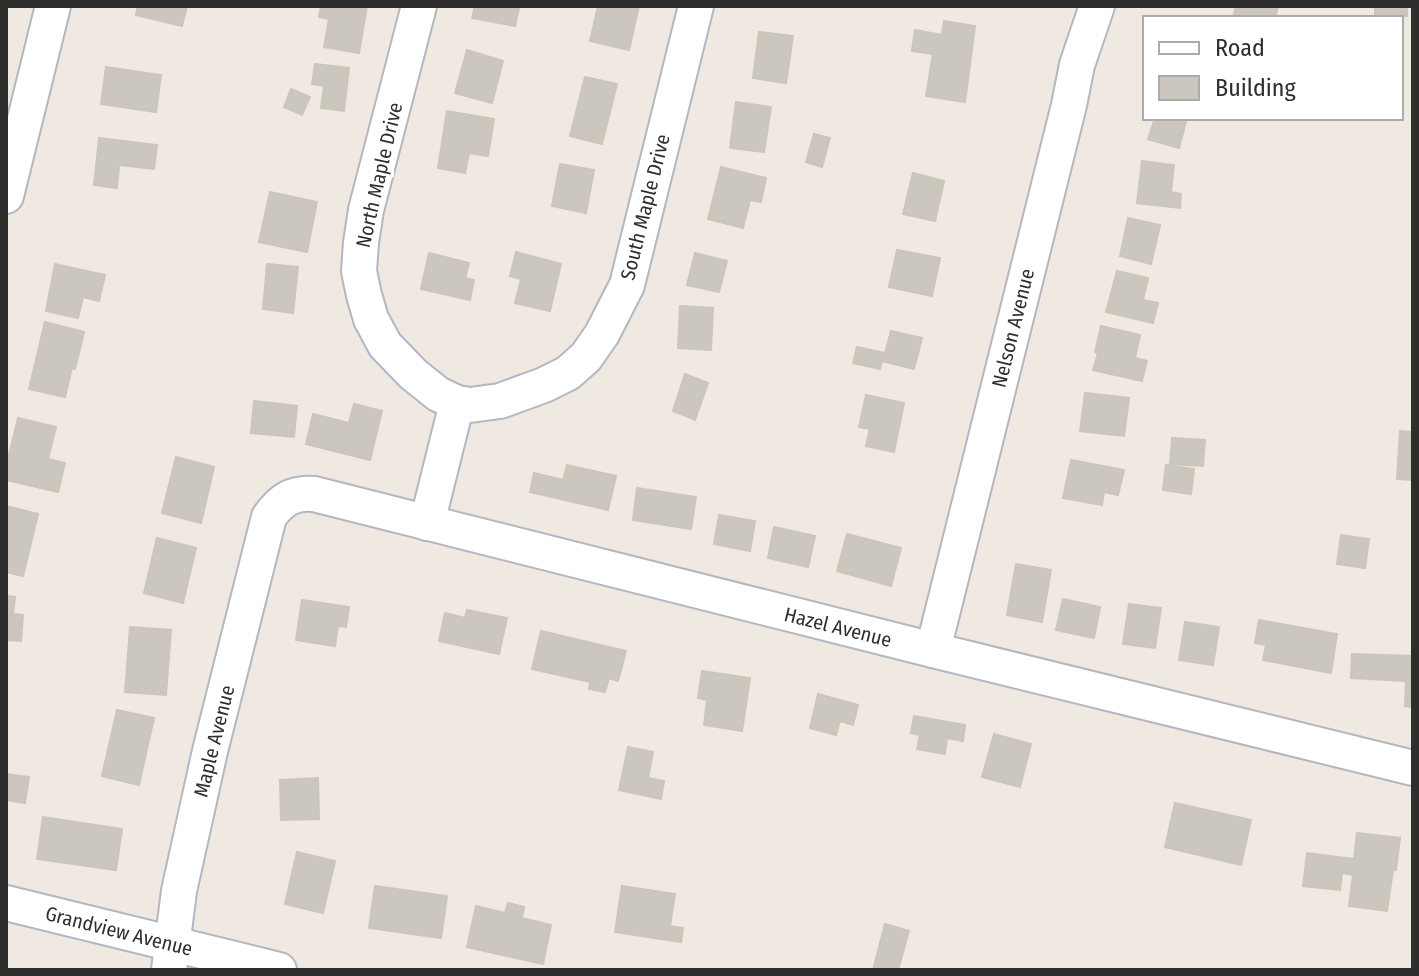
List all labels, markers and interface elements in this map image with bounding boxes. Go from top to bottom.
legend [1143,16,1403,120]
text: Road [1215,34,1265,62]
text: Building [1215,74,1297,102]
street label: North Maple Drive [351,100,407,250]
street label: South Maple Drive [615,132,675,282]
street label: Nelson Avenue [987,266,1039,390]
street label: Hazel Avenue [782,602,894,652]
street label: Maple Avenue [189,683,239,799]
street label: Grandview Avenue [43,901,195,961]

